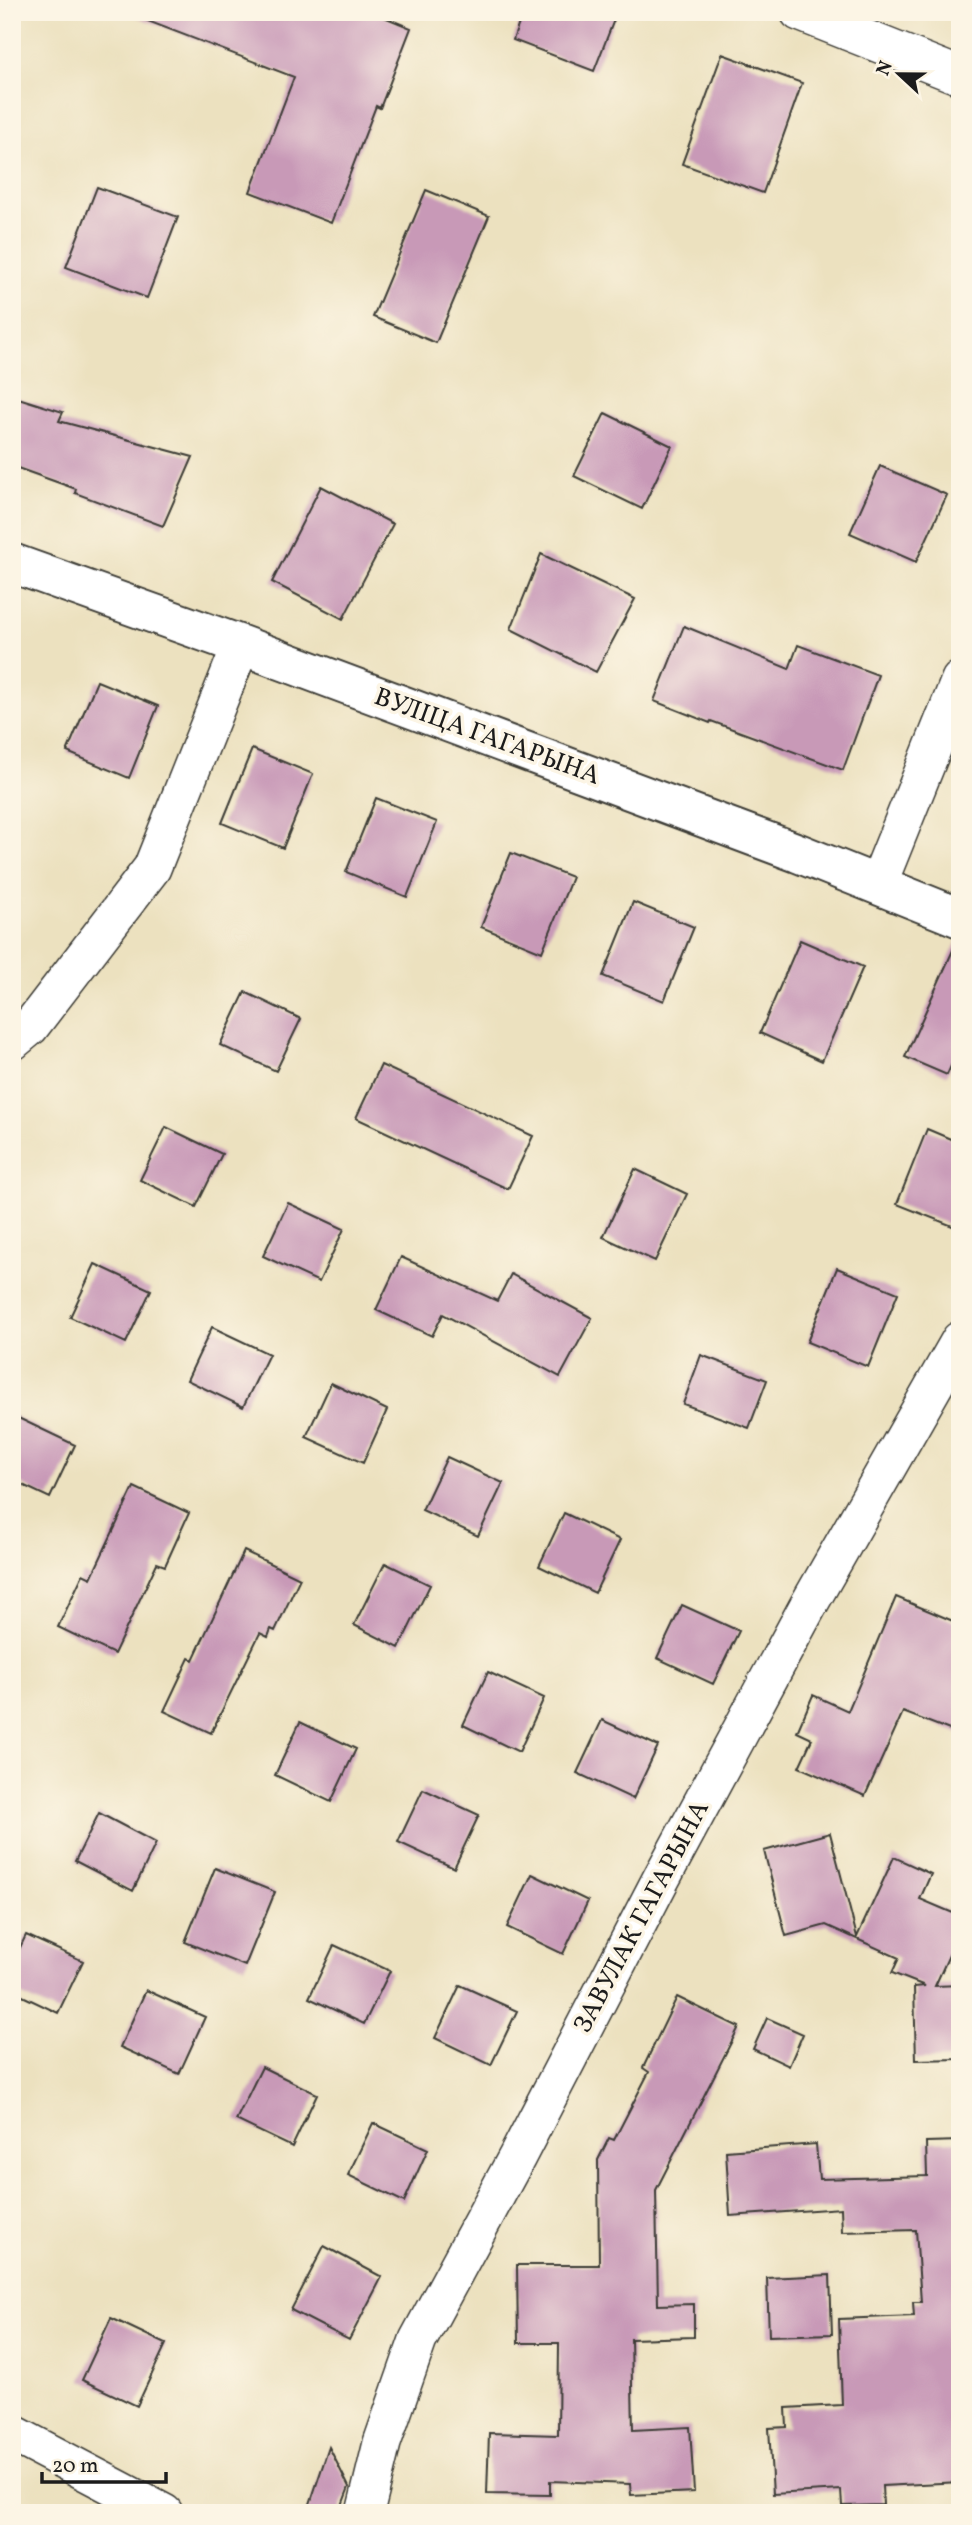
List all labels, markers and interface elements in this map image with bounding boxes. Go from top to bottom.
north arrow [864,38,934,108]
text: N [870,57,900,80]
street label: ВУЛІЦА ГАГАРЫНА [369,679,605,795]
street label: ЗАВУЛАК ГАГАРЫНА [565,1794,719,2040]
scale bar [42,2441,166,2485]
text: 20 m [52,2452,98,2481]

